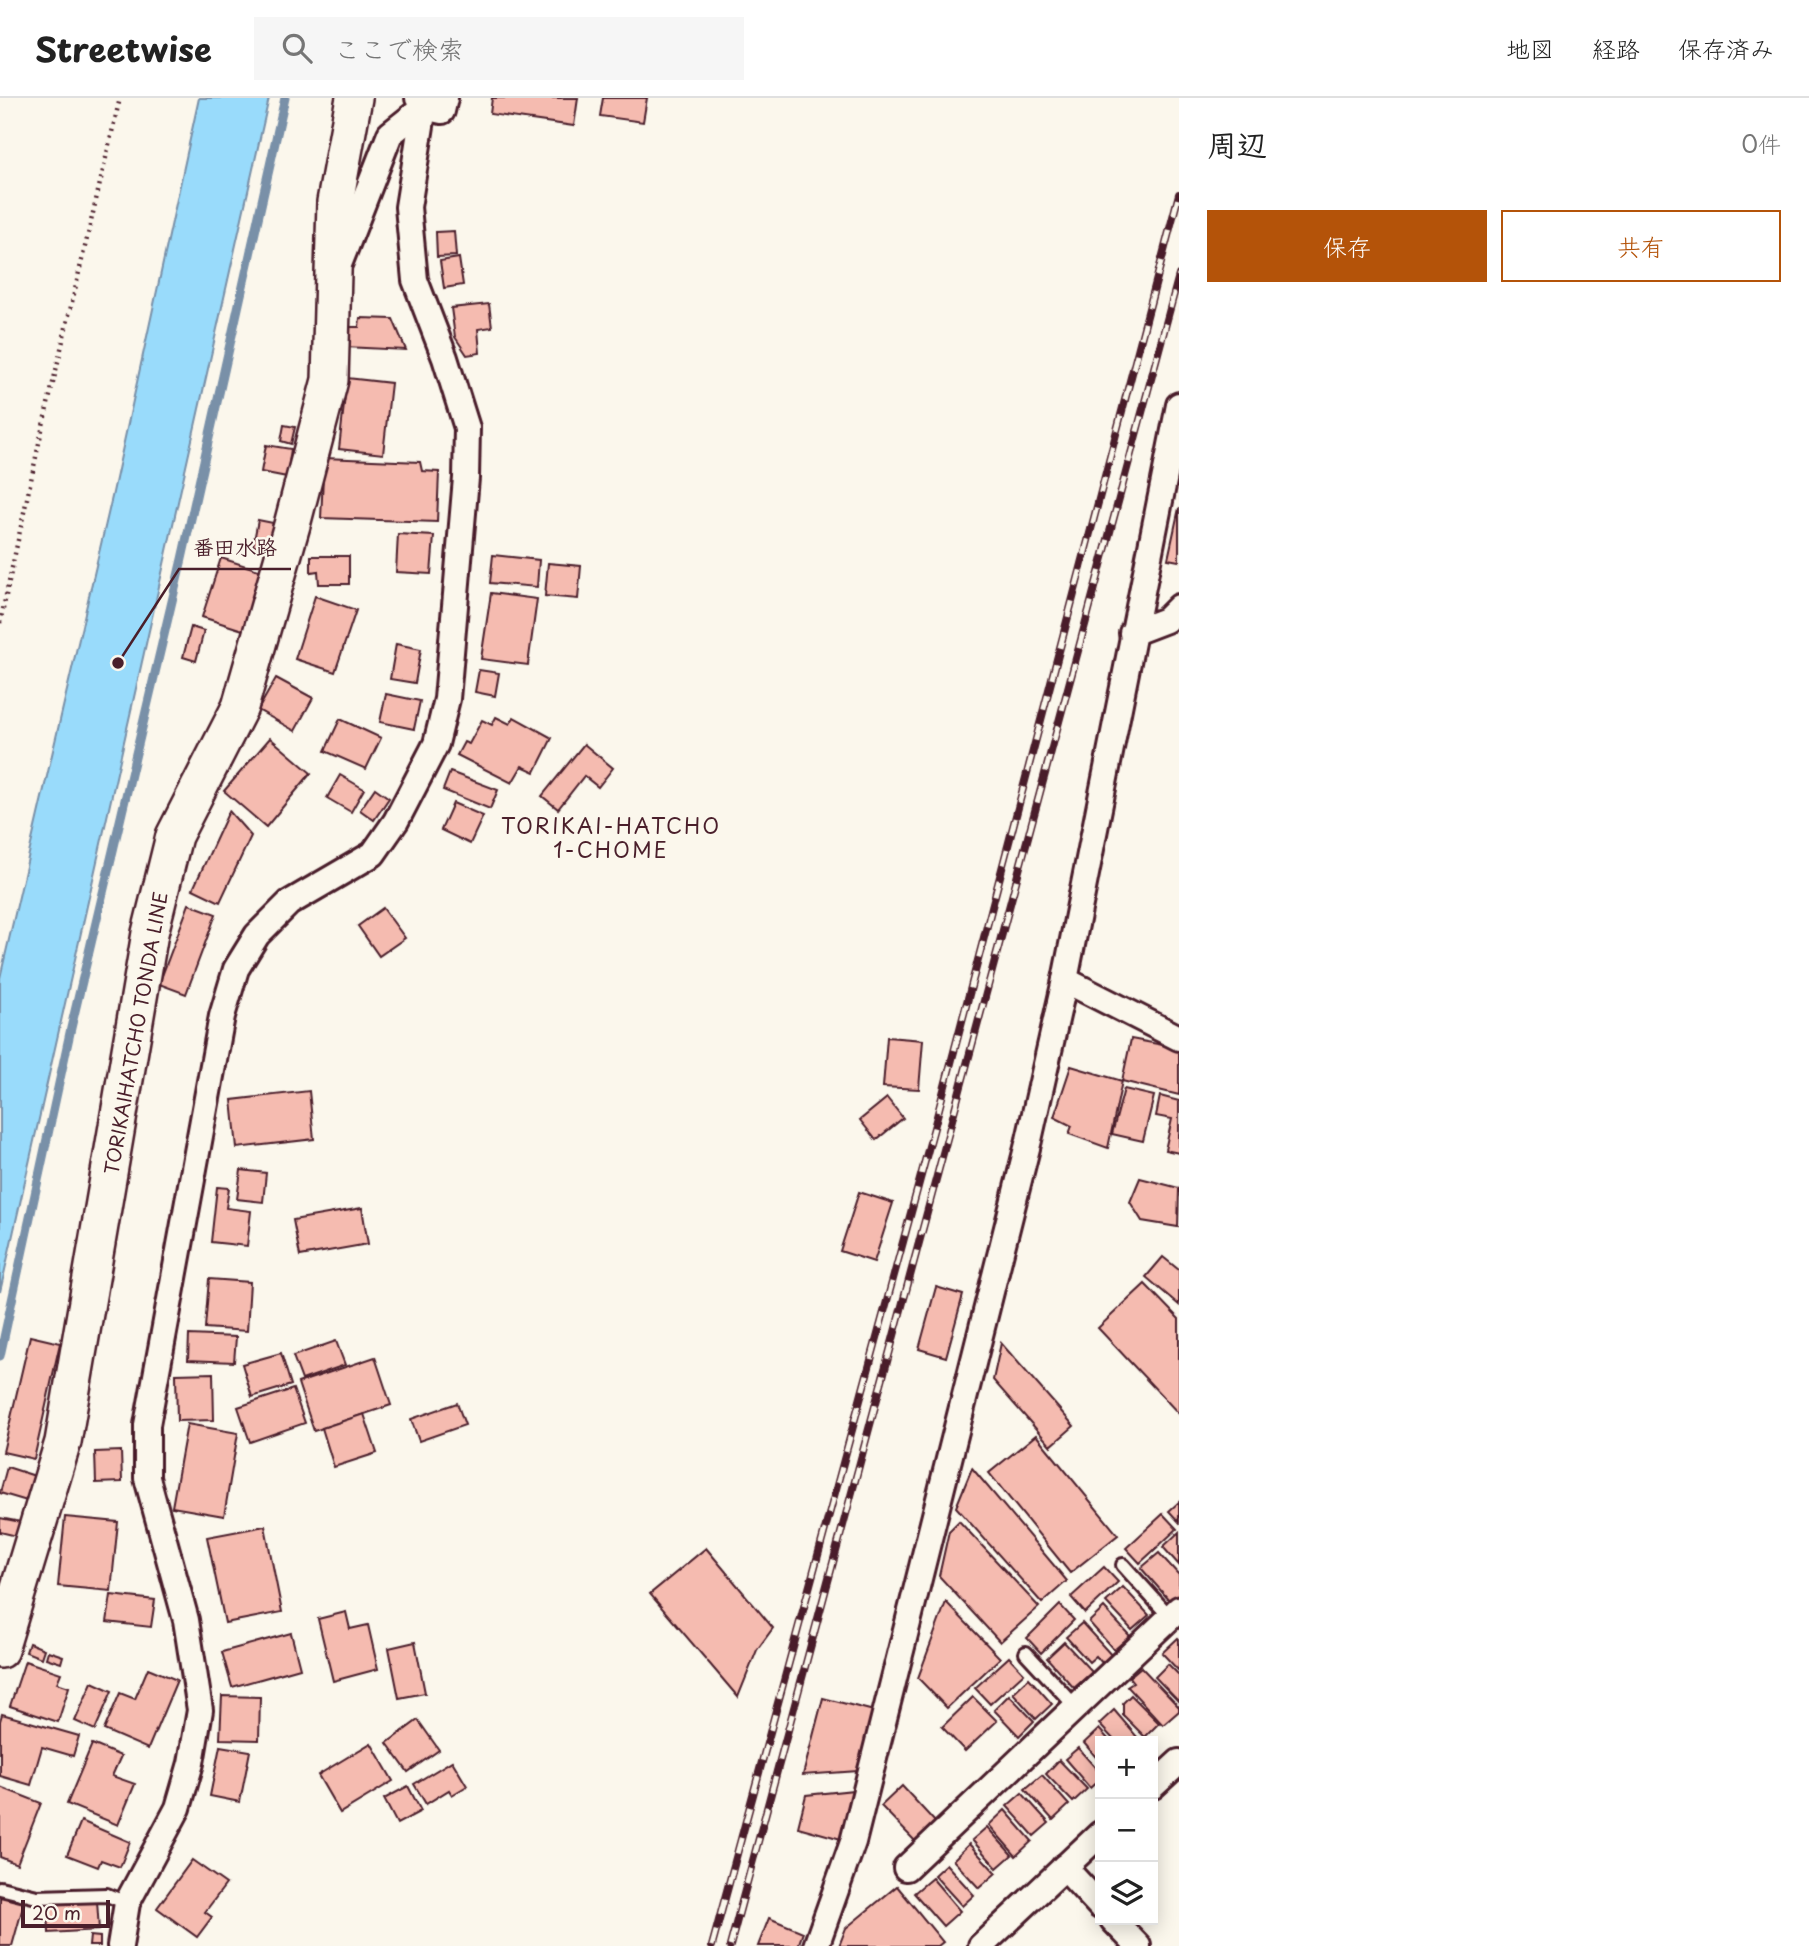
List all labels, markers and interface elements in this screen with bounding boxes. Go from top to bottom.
search box [254,17,744,80]
text: Streetwise [35,23,212,73]
icon: search [278,29,316,67]
text: ここで検索 [334,29,464,68]
text: 地図 [1506,30,1554,66]
text: 経路 [1592,30,1640,66]
text: 保存済み [1678,30,1774,66]
text: 周辺 [1207,121,1267,166]
text: 0件 [1741,126,1781,161]
button: 保存 [1207,210,1487,282]
button: 共有 [1501,210,1781,282]
callout: 番田水路 [179,527,291,569]
text: 番田水路 [193,530,277,562]
district label: TORIKAI-HATCHO 1-CHOME [501,809,721,865]
street label: TORIKAIHATCHO TONDA LINE [96,889,174,1177]
map controls [1095,1736,1158,1925]
button: + [1095,1736,1158,1799]
button: − [1095,1799,1158,1862]
button: layers [1095,1862,1158,1925]
scale bar [21,1897,110,1929]
text: 20 m [32,1898,81,1926]

